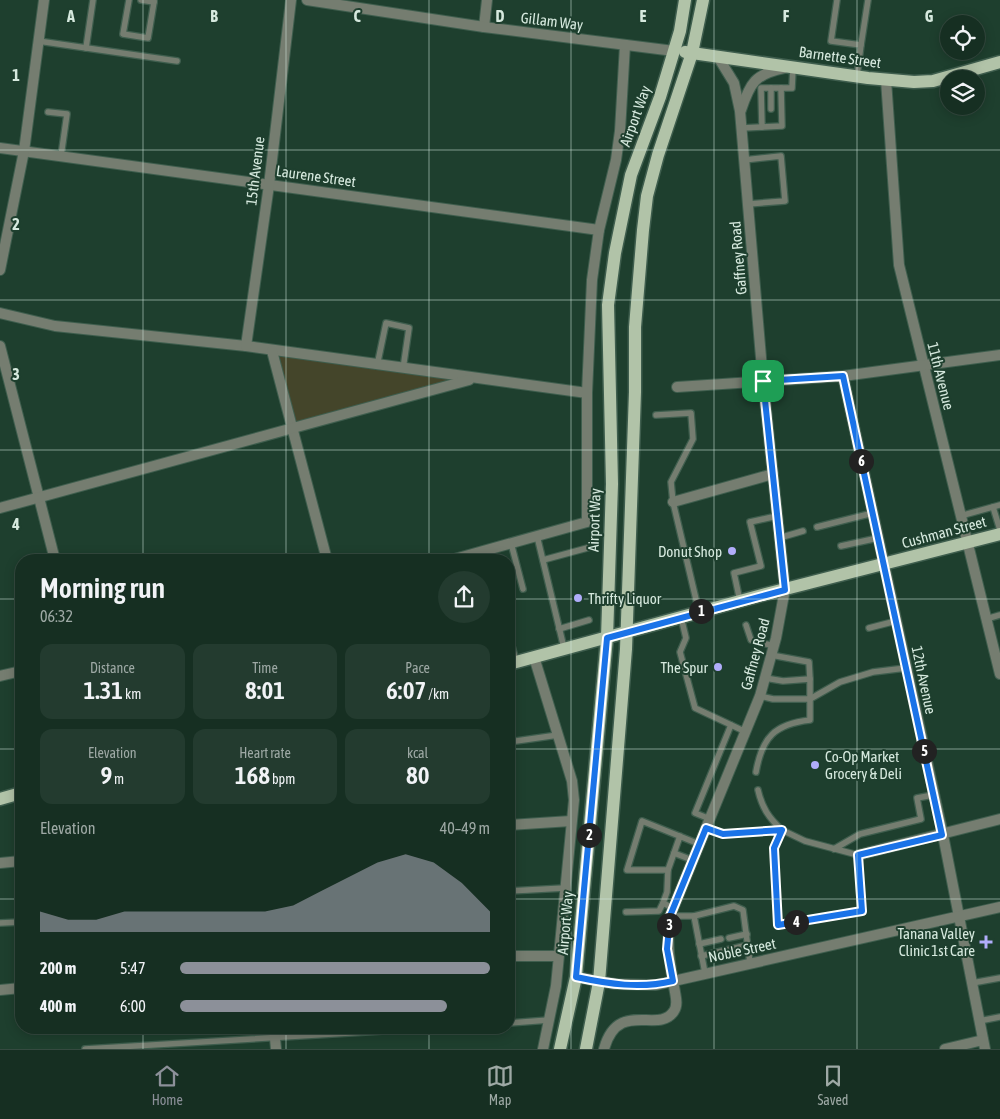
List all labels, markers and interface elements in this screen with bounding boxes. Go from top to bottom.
text: A [66,7,75,25]
text: B [210,7,218,25]
text: C [353,7,361,25]
text: D [496,7,505,25]
text: E [640,7,647,25]
text: F [783,7,790,25]
text: G [925,7,934,25]
street label: Gillam Way [520,9,584,33]
map controls [940,15,985,115]
button: locate [940,15,985,60]
street label: Barnette Street [798,43,882,71]
text: 1 [12,66,20,84]
button: layers [940,70,985,115]
street label: Airport Way [616,83,654,149]
street label: 15th Avenue [242,135,268,206]
street label: Laurene Street [275,162,357,190]
text: 2 [12,215,20,233]
street label: Gaffney Road [726,220,750,296]
street label: 11th Avenue [924,340,958,412]
pin [742,360,784,402]
text: 3 [12,365,20,383]
icon: arrive [749,367,777,395]
pin: 6 [848,448,874,474]
text: 6 [858,453,865,469]
street label: Airport Way [584,488,604,552]
street label: Cushman Street [900,513,988,551]
text: 4 [11,515,20,533]
place label: Donut Shop [658,543,722,560]
marker: Donut Shop [726,545,738,557]
button: share [438,571,490,623]
text: Morning run [40,572,165,604]
place label: Thrifty Liquor [588,590,662,607]
marker: Thrifty Liquor [572,592,584,604]
pin: 1 [688,598,714,624]
text: 1 [698,603,705,619]
text: 06:32 [40,607,73,625]
street label: Gaffney Road [737,616,773,692]
street label: 12th Avenue [908,644,940,716]
place label: The Spur [660,659,709,676]
text: Distance [90,660,135,676]
text: Time [252,660,278,676]
text: Pace [405,660,430,676]
marker: The Spur [712,661,724,673]
text: 1.31 [83,676,123,704]
text: 8:01 [245,676,285,704]
text: 6:07 [386,676,426,704]
text: km [123,686,141,702]
text: /km [426,686,449,702]
pin: 5 [912,738,936,764]
text: 5 [921,743,928,759]
text: Elevation [88,745,137,761]
text: Heart rate [239,745,291,761]
text: kcal [407,745,428,761]
place label: Co-Op Market Grocery & Deli [825,748,902,782]
marker: Co-Op Market Grocery & Deli [809,759,821,771]
text: 9 [100,761,112,789]
text: 168 [235,761,270,789]
text: 80 [406,761,429,789]
text: m [112,771,124,787]
text: bpm [270,771,295,787]
text: Elevation [40,819,95,837]
text: 40–49 m [440,819,490,837]
pin: 2 [576,822,602,848]
text: 2 [586,827,593,843]
street label: Airport Way [554,891,576,955]
pin: 4 [784,910,808,934]
pin: 3 [656,912,682,938]
text: 4 [793,914,800,930]
text: 3 [666,917,673,933]
place label: Tanana Valley Clinic 1st Care [897,925,975,959]
street label: Noble Street [707,935,777,965]
marker: Tanana Valley Clinic 1st Care [979,935,993,949]
text: 200 m [40,959,76,977]
text: 5:47 [120,959,145,977]
text: 400 m [40,997,76,1015]
text: 6:00 [120,997,146,1015]
tab: Home [152,1062,183,1108]
tab: Map [486,1062,514,1108]
tab: Saved [817,1062,848,1108]

